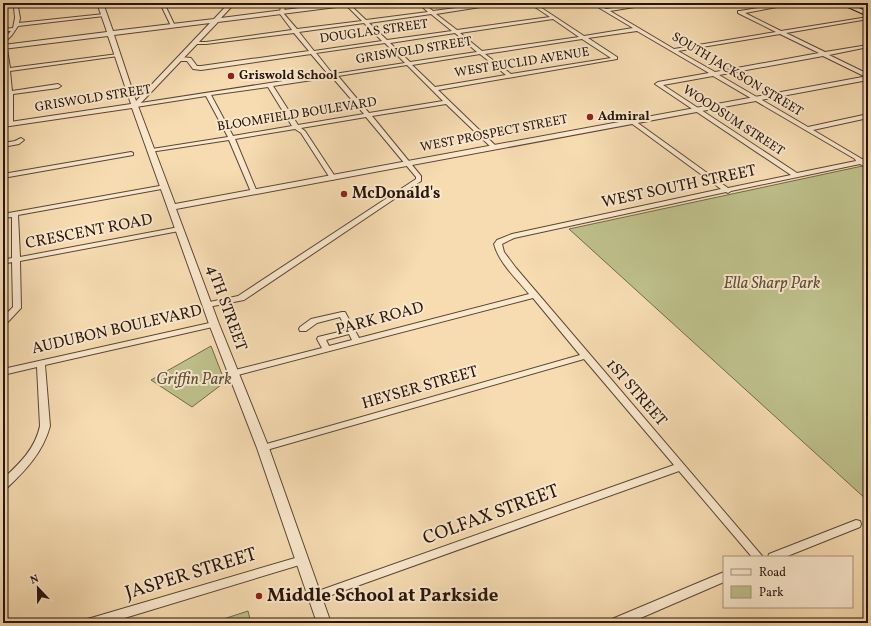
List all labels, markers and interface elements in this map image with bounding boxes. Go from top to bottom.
street label: DOUGLAS STREET [319,15,430,49]
street label: SOUTH JACKSON STREET [668,29,806,122]
street label: GRISWOLD STREET [355,33,474,69]
street label: WEST EUCLID AVENUE [453,43,591,83]
place label: Griswold School [239,67,338,85]
marker: Griswold School [226,71,236,81]
street label: GRISWOLD STREET [34,81,153,117]
street label: WOODSUM STREET [679,81,788,161]
street label: BLOOMFIELD BOULEVARD [216,93,379,137]
place label: Admiral [598,108,650,126]
street label: WEST PROSPECT STREET [419,111,570,157]
marker: Admiral [585,112,595,122]
street label: WEST SOUTH STREET [600,160,758,214]
place label: McDonald's [352,183,440,205]
marker: McDonald's [339,189,349,199]
street label: CRESCENT ROAD [24,209,155,255]
street label: 4TH STREET [200,262,252,354]
park label: Ella Sharp Park [723,273,821,295]
street label: PARK ROAD [334,297,427,341]
street label: AUDUBON BOULEVARD [30,300,205,360]
street label: 1ST STREET [601,355,671,431]
street label: HEYSER STREET [359,361,481,415]
park label: Griffin Park [156,369,232,391]
street label: COLFAX STREET [419,478,563,552]
street label: JASPER STREET [122,542,260,606]
legend [723,556,853,608]
text: Road [759,565,786,581]
north arrow [18,568,58,608]
text: N [28,572,41,589]
place label: Middle School at Parkside [267,583,499,609]
text: Park [759,585,784,601]
marker: Middle School at Parkside [254,591,264,601]

